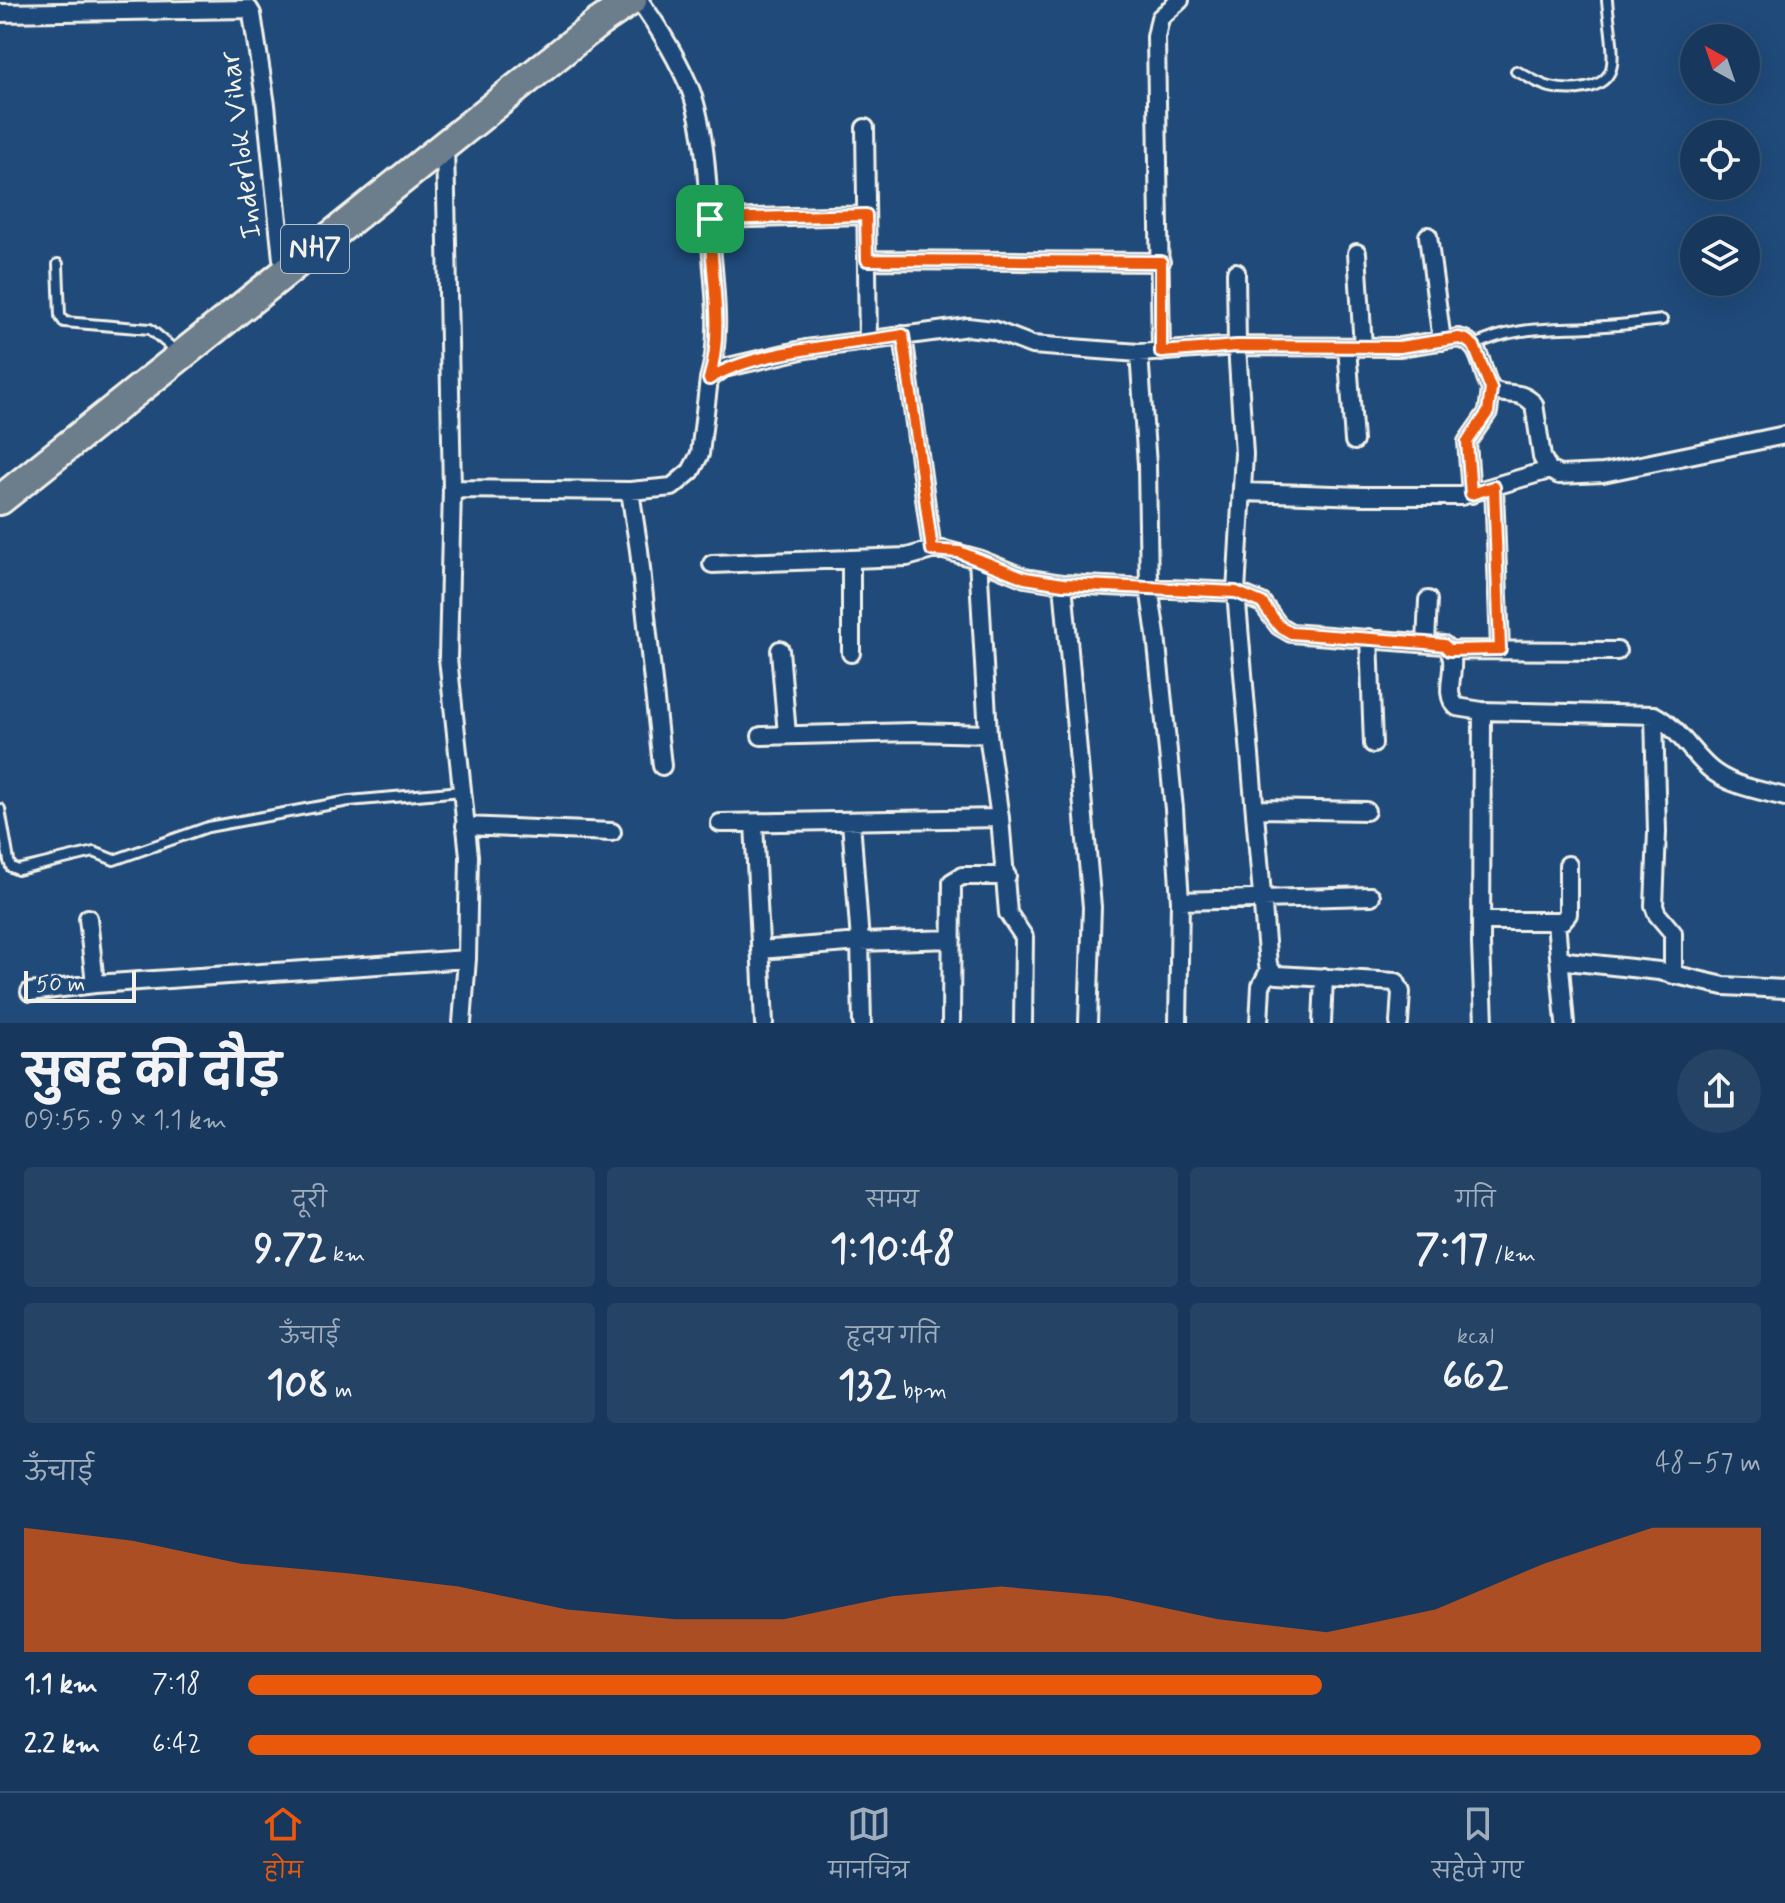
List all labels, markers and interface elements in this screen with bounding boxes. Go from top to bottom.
north arrow [1680,24,1760,104]
map controls [1680,24,1760,296]
street label: Inderlok Vihar [210,48,272,241]
button: locate [1680,120,1760,200]
pin [676,185,744,253]
icon: arrive [688,197,732,241]
button: layers [1680,216,1760,296]
road number: NH7 [281,225,349,273]
scale bar [24,967,136,1003]
text: 50 m [36,971,85,999]
text: सुबह की दौड़ [24,1045,281,1103]
button: share [1677,1049,1761,1133]
text: 09:55 · 9 × 1.1 km [24,1104,227,1138]
text: दूरी [292,1187,327,1215]
text: समय [866,1187,919,1215]
text: गति [1455,1187,1496,1215]
text: 9.72 [254,1224,327,1276]
text: 1:10:48 [830,1224,955,1276]
text: 7:17 [1415,1224,1488,1276]
text: km [327,1241,365,1269]
text: /km [1488,1241,1536,1269]
text: ऊँचाई [280,1323,339,1351]
text: हृदय गति [846,1323,939,1351]
text: kcal [1457,1323,1494,1351]
text: 662 [1442,1351,1509,1403]
text: 108 [267,1360,329,1412]
text: 132 [838,1360,897,1412]
text: m [329,1377,352,1405]
text: bpm [897,1377,947,1405]
text: 48–57 m [1655,1447,1761,1481]
text: ऊँचाई [24,1456,94,1490]
text: 1.1 km [24,1668,98,1702]
text: 7:18 [152,1668,201,1702]
text: 2.2 km [24,1728,100,1762]
text: 6:42 [152,1728,201,1762]
tab: होम [261,1802,305,1895]
tab: मानचित्र [828,1802,909,1895]
tab: सहेजे गए [1432,1802,1524,1895]

